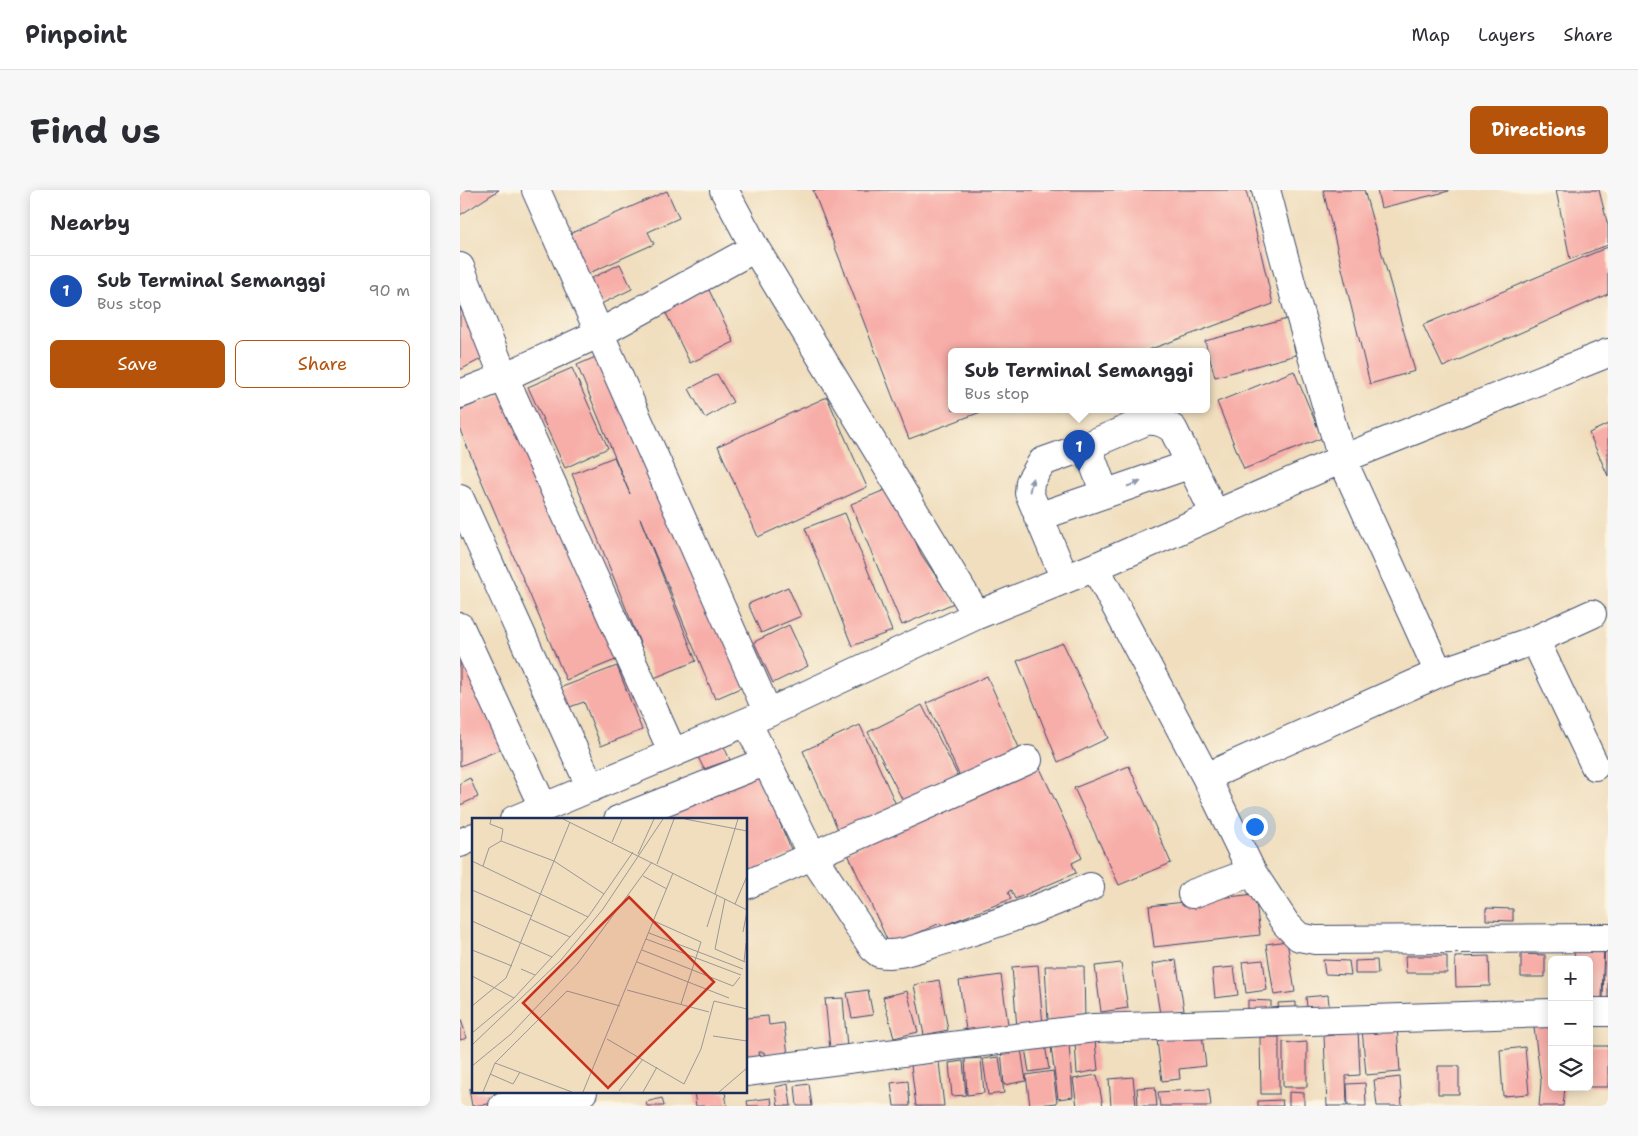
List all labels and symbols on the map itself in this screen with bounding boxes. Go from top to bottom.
pin: 1 [1063,430,1095,471]
one-way arrow [1027,478,1035,493]
one-way arrow [1127,479,1142,487]
your location [1242,814,1268,840]
inset map [472,818,748,1094]

